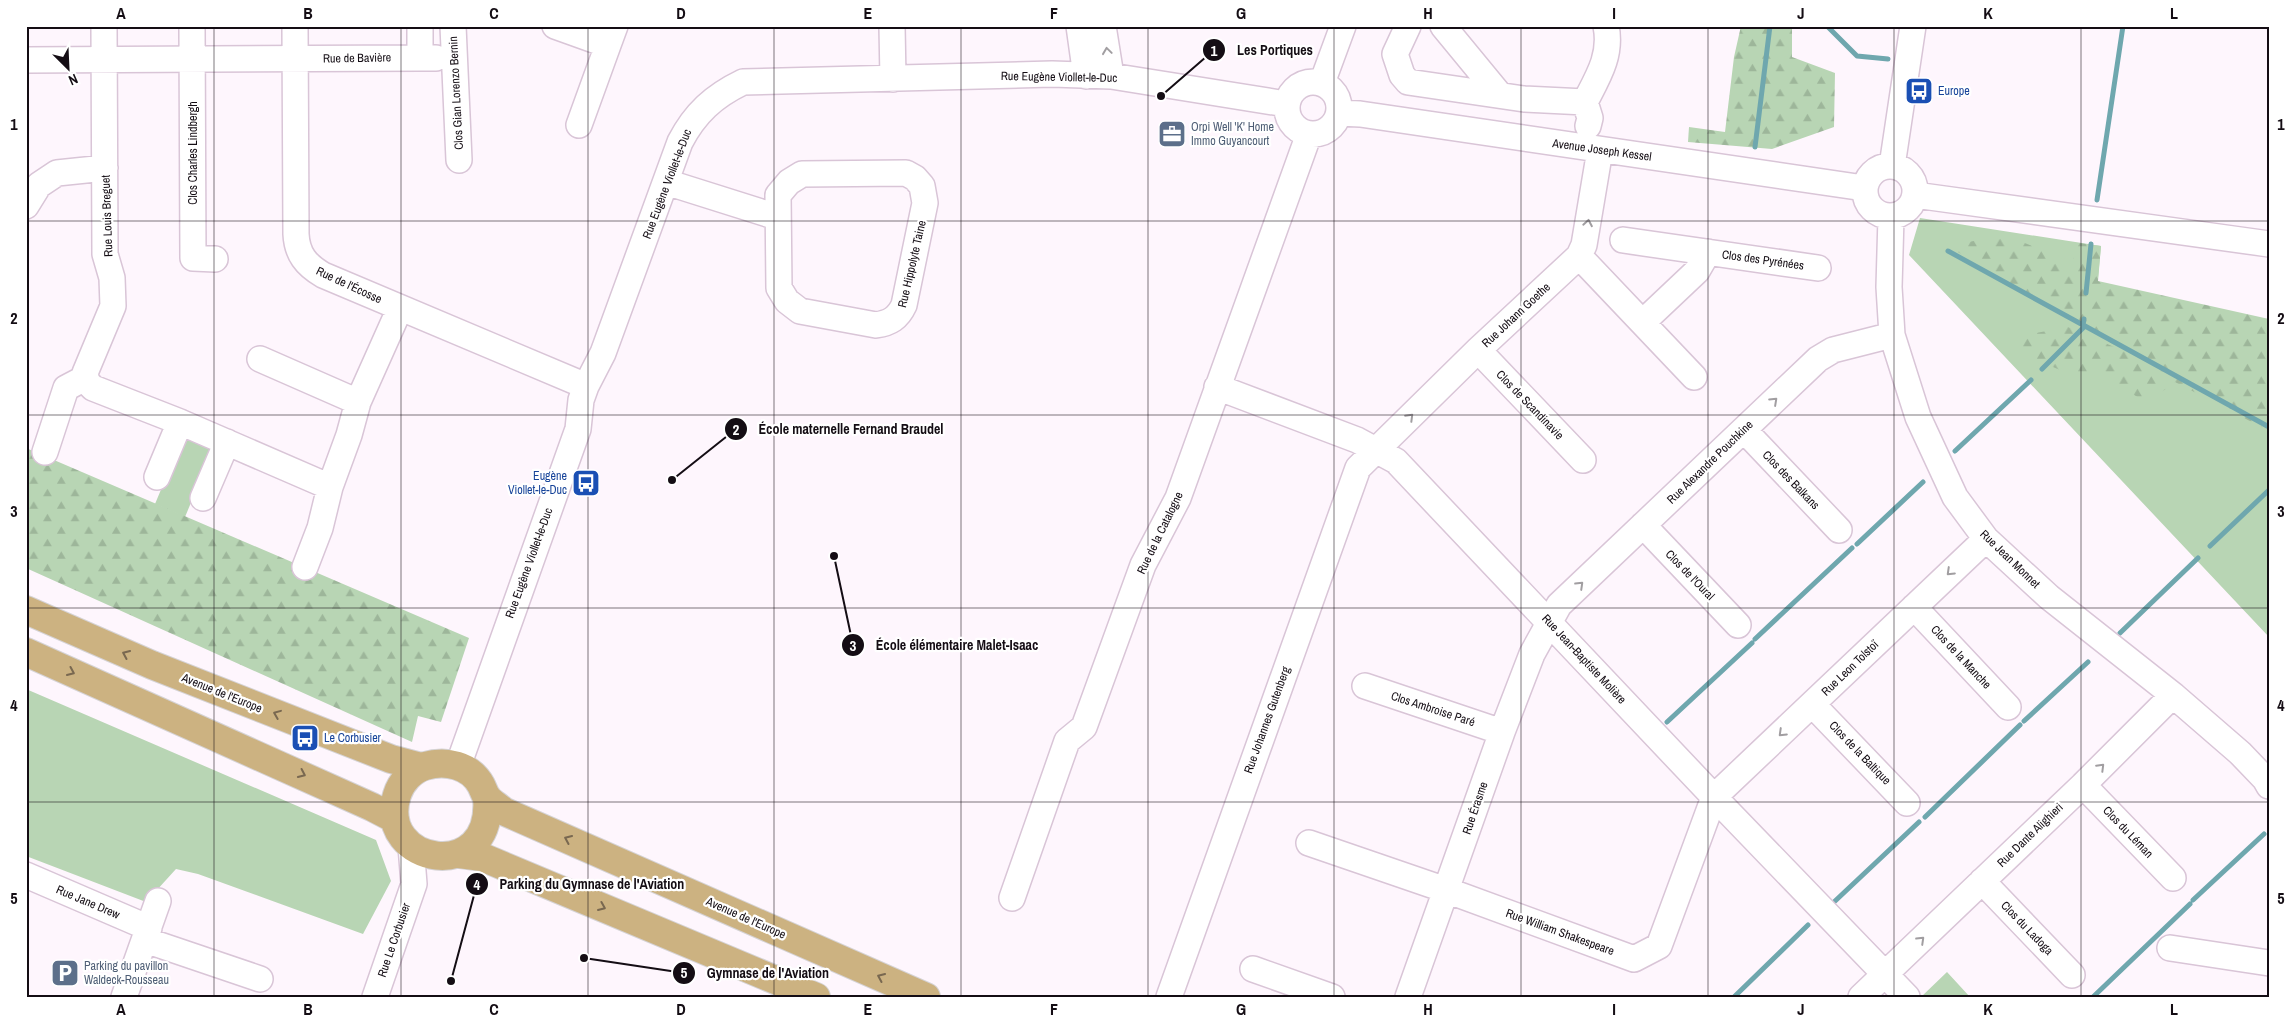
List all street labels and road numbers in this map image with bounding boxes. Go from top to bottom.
street label: Clos Gian Lorenzo Bernin [445,36,467,150]
street label: Rue de Bavière [323,49,391,67]
street label: Rue Eugène Viollet-le-Duc [1001,68,1117,86]
street label: Clos Charles Lindbergh [185,101,201,205]
street label: Rue Eugène Viollet-le-Duc [639,127,695,241]
street label: Avenue Joseph Kessel [1550,135,1653,165]
street label: Rue Louis Breguet [98,174,116,257]
street label: Rue Hippolyte Taine [894,219,930,309]
street label: Clos des Pyrénées [1721,246,1805,274]
street label: Rue de l'Écosse [314,263,384,307]
street label: Rue Johann Goethe [1478,279,1554,351]
street label: Clos de Scandinavie [1493,367,1567,443]
street label: Rue Alexandre Pouchkine [1664,417,1756,507]
street label: Clos des Balkans [1759,447,1823,513]
street label: Rue de la Catalogne [1133,489,1187,577]
street label: Rue Eugène Viollet-le-Duc [502,506,556,620]
street label: Rue Jean Monnet [1977,526,2044,592]
street label: Clos de l'Oural [1662,546,1718,604]
street label: Rue Jean-Baptiste Molière [1538,611,1630,707]
street label: Clos de la Manche [1927,622,1995,692]
street label: Rue Leon Tolstoï [1818,636,1882,699]
street label: Rue Johannes Gutenberg [1240,664,1294,776]
street label: Avenue de l'Europe [178,669,265,716]
street label: Clos Ambroise Paré [1389,688,1477,730]
street label: Clos de la Baltique [1826,718,1894,788]
street label: Rue Érasme [1459,780,1491,836]
street label: Rue Dante Alighieri [1994,799,2066,871]
street label: Clos du Léman [2099,803,2157,861]
street label: Rue Jane Drew [54,881,123,923]
street label: Avenue de l'Europe [703,893,788,943]
street label: Clos du Ladoga [1997,898,2057,959]
street label: Rue Le Corbusier [374,900,414,979]
street label: Rue William Shakespeare [1504,905,1616,959]

